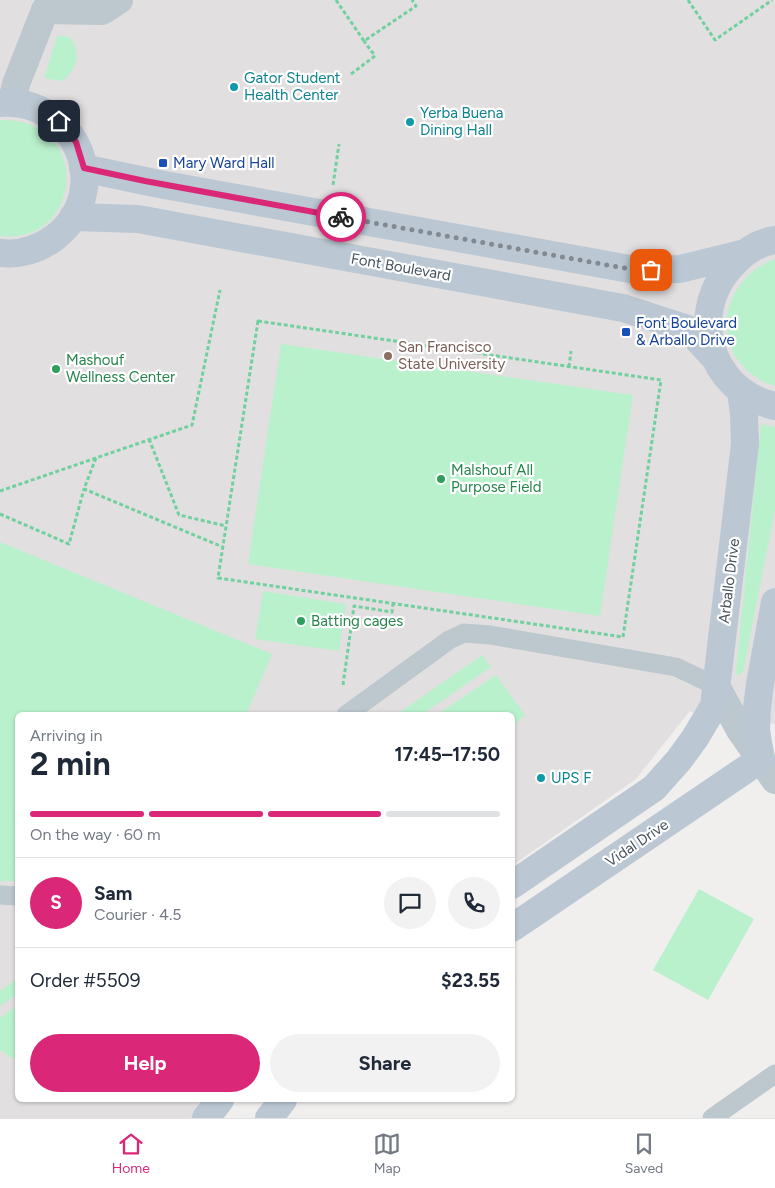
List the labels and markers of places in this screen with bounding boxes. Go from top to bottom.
place label: Gator Student Health Center [244,69,341,104]
marker: Gator Student Health Center [228,81,240,93]
pin [38,100,80,142]
place label: Yerba Buena Dining Hall [420,104,503,139]
marker: Yerba Buena Dining Hall [404,116,416,128]
place label: Mary Ward Hall [173,154,275,172]
marker: Mary Ward Hall [157,157,169,169]
pin [630,249,672,291]
place label: Font Boulevard & Arballo Drive [636,314,737,349]
marker: Font Boulevard & Arballo Drive [620,326,632,338]
place label: San Francisco State University [398,338,506,373]
marker: San Francisco State University [382,350,394,362]
place label: Mashouf Wellness Center [66,351,175,386]
marker: Mashouf Wellness Center [50,363,62,375]
place label: Malshouf All Purpose Field [451,461,541,496]
marker: Malshouf All Purpose Field [435,473,447,485]
place label: Batting cages [311,612,403,630]
marker: Batting cages [295,615,307,627]
place label: UPS F [551,769,591,787]
marker: UPS F [535,772,547,784]

